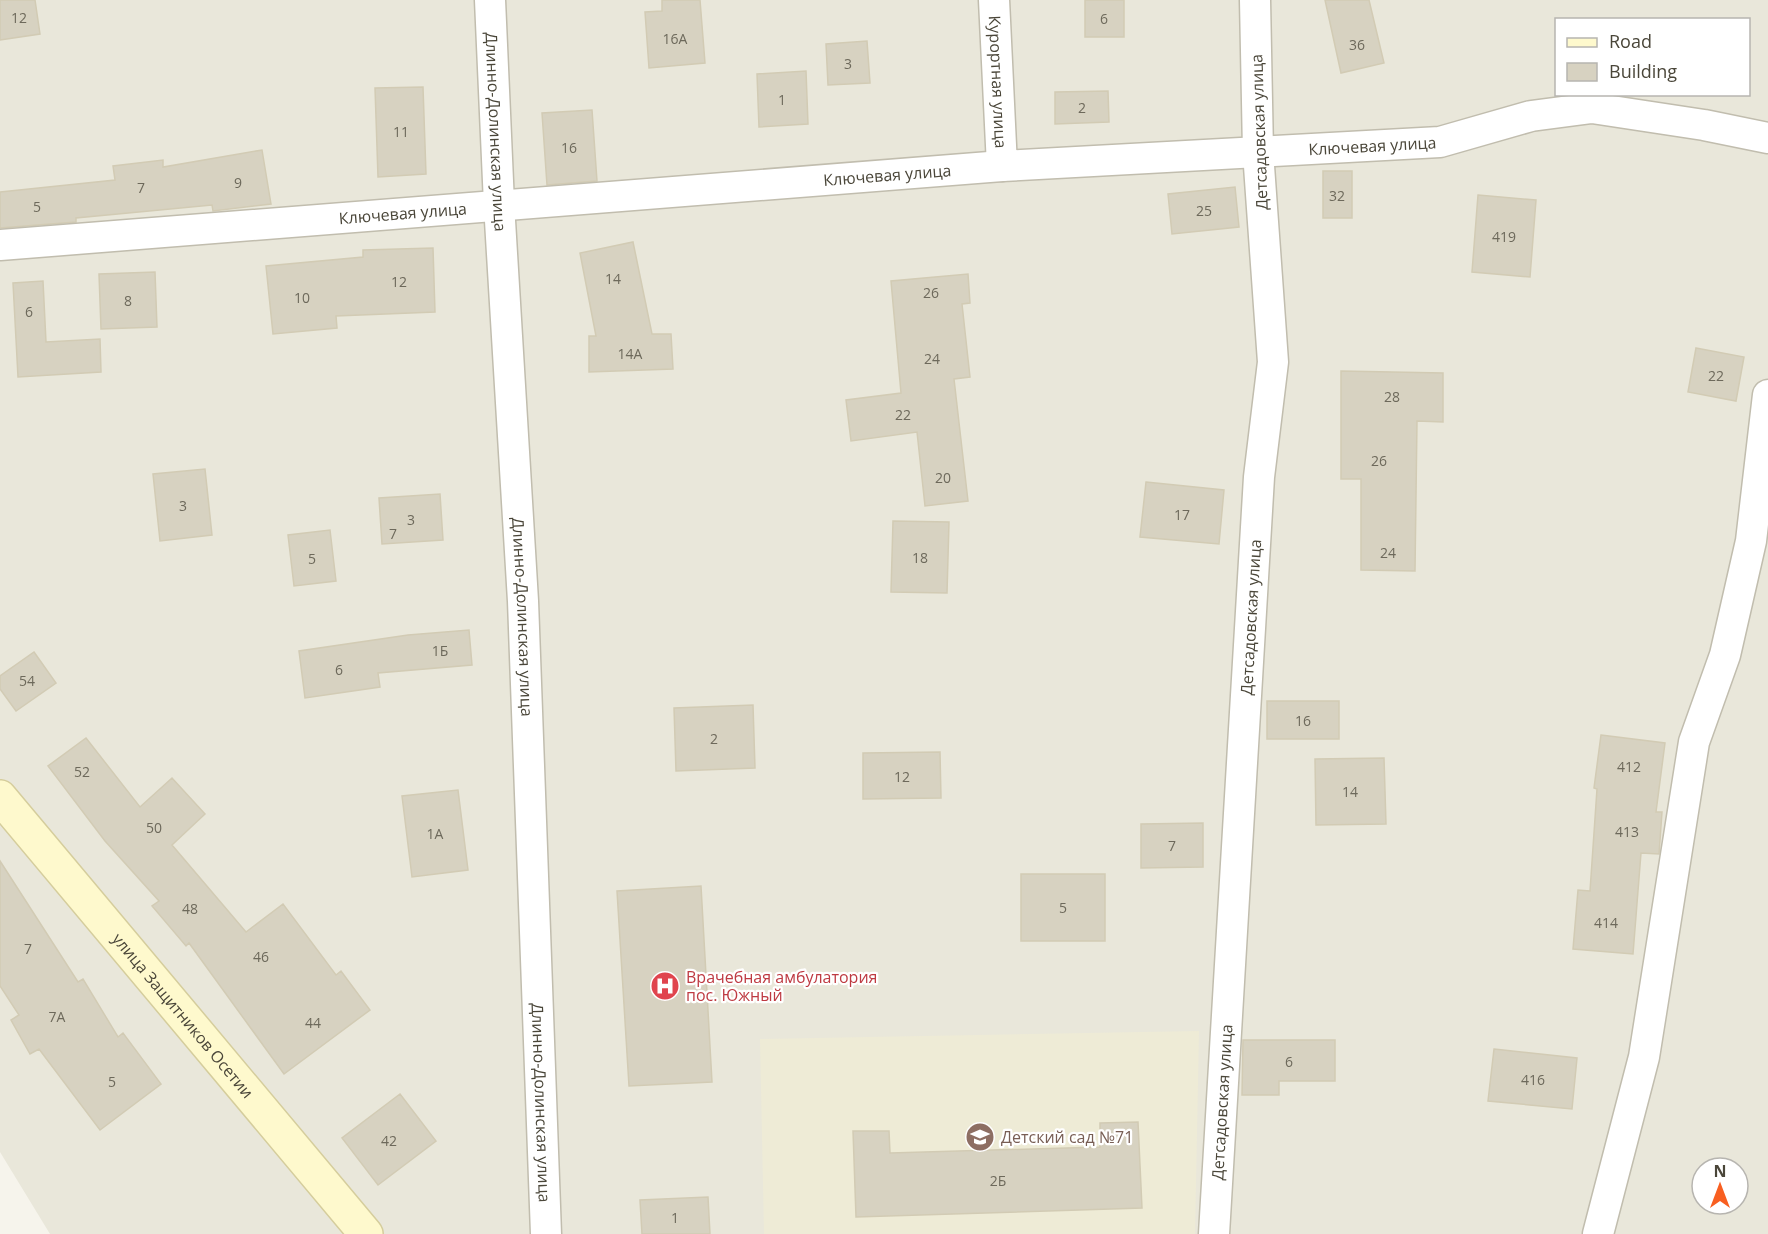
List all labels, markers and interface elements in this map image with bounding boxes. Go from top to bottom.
house number: 12 [11,8,27,27]
house number: 6 [1100,9,1108,28]
street label: Курортная улица [984,15,1012,149]
legend [1555,18,1750,96]
house number: 16А [663,29,688,48]
text: Road [1609,29,1652,53]
street label: Длинно-Долинская улица [480,32,512,232]
house number: 36 [1349,35,1365,54]
house number: 3 [844,54,852,73]
street label: Детсадовская улица [1245,54,1273,210]
text: Building [1609,59,1677,83]
house number: 1 [778,90,786,109]
house number: 2 [1078,98,1086,117]
house number: 11 [393,122,409,141]
street label: Ключевая улица [1308,131,1437,160]
house number: 16 [561,138,577,157]
street label: Ключевая улица [822,159,952,191]
house number: 9 [234,173,242,192]
house number: 7 [137,178,145,197]
house number: 32 [1329,186,1345,205]
house number: 5 [33,197,41,216]
street label: Ключевая улица [338,197,468,229]
house number: 25 [1196,201,1212,220]
house number: 419 [1492,227,1516,246]
house number: 14 [605,269,621,288]
house number: 12 [391,272,407,291]
house number: 26 [923,283,939,302]
house number: 10 [294,288,310,307]
house number: 8 [124,291,132,310]
house number: 6 [25,302,33,321]
house number: 14А [618,344,643,363]
house number: 24 [924,349,940,368]
house number: 22 [1708,366,1724,385]
house number: 28 [1384,387,1400,406]
house number: 22 [895,405,911,424]
house number: 26 [1371,451,1387,470]
house number: 20 [935,468,951,487]
house number: 3 [179,496,187,515]
house number: 17 [1174,505,1190,524]
house number: 3 [407,510,415,529]
street label: Длинно-Долинская улица [507,517,538,717]
house number: 7 [389,524,397,543]
street label: Детсадовская улица [1235,539,1266,696]
house number: 24 [1380,543,1396,562]
house number: 18 [912,548,928,567]
house number: 5 [308,549,316,568]
house number: 1Б [432,641,448,660]
house number: 6 [335,660,343,679]
house number: 54 [19,671,35,690]
house number: 16 [1295,711,1311,730]
house number: 2 [710,729,718,748]
house number: 412 [1617,757,1641,776]
house number: 52 [74,762,90,781]
house number: 12 [894,767,910,786]
house number: 14 [1342,782,1358,801]
house number: 50 [146,818,162,837]
house number: 413 [1615,822,1639,841]
house number: 1А [427,824,444,843]
house number: 7 [1168,836,1176,855]
house number: 5 [1059,898,1067,917]
house number: 48 [182,899,198,918]
house number: 414 [1594,913,1618,932]
street label: улица Защитников Осетии [107,928,259,1103]
house number: 7 [24,939,32,958]
house number: 46 [253,947,269,966]
place label: Врачебная амбулатория пос. Южный [686,966,877,1006]
hospital icon: Врачебная амбулатория пос. Южный [649,970,681,1002]
street label: Длинно-Долинская улица [527,1003,556,1203]
house number: 7А [49,1007,66,1026]
house number: 44 [305,1013,321,1032]
street label: Детсадовская улица [1206,1024,1237,1181]
house number: 6 [1285,1052,1293,1071]
house number: 416 [1521,1070,1545,1089]
house number: 5 [108,1072,116,1091]
school or university icon: Детский сад №71 [964,1121,996,1153]
place label: Детский сад №71 [1001,1126,1133,1148]
house number: 42 [381,1131,397,1150]
north arrow [1690,1156,1750,1216]
text: N [1713,1160,1727,1182]
house number: 2Б [990,1171,1006,1190]
house number: 1 [671,1208,679,1227]

